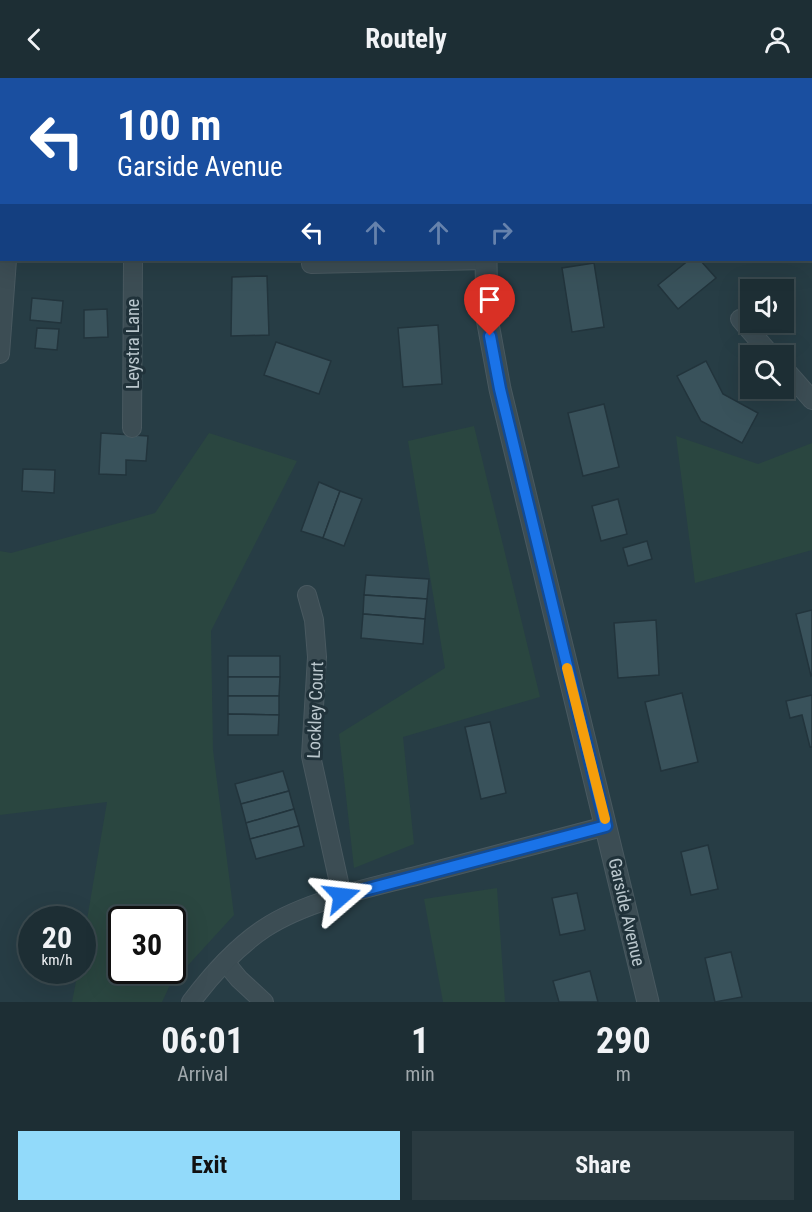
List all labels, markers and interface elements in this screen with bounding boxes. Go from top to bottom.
icon: back [18,23,51,56]
text: Routely [365,23,447,55]
icon: person [761,23,794,56]
text: 100 m [117,101,222,150]
icon: left [18,102,96,180]
text: Garside Avenue [117,151,283,183]
icon: left [296,216,329,249]
icon: ahead [359,216,392,249]
icon: ahead [422,216,455,249]
icon: right [485,216,518,249]
pin [464,274,515,336]
map controls [740,279,794,399]
button: sound [740,279,794,333]
icon: arrive [473,283,506,316]
street label: Leystra Lane [122,299,143,389]
button: search [740,345,794,399]
street label: Lockley Court [303,661,327,759]
street label: Garside Avenue [604,856,650,968]
position arrow [310,864,374,928]
speed limit sign: 30 [108,906,186,984]
text: 20 [42,920,72,955]
text: km/h [42,951,72,969]
text: 06:01 [161,1020,244,1062]
text: 1 [411,1020,429,1062]
text: 290 [596,1020,651,1062]
text: Arrival [177,1062,228,1086]
text: min [405,1062,435,1086]
text: m [616,1062,631,1086]
button: Exit [18,1131,400,1200]
button: Share [412,1131,794,1200]

